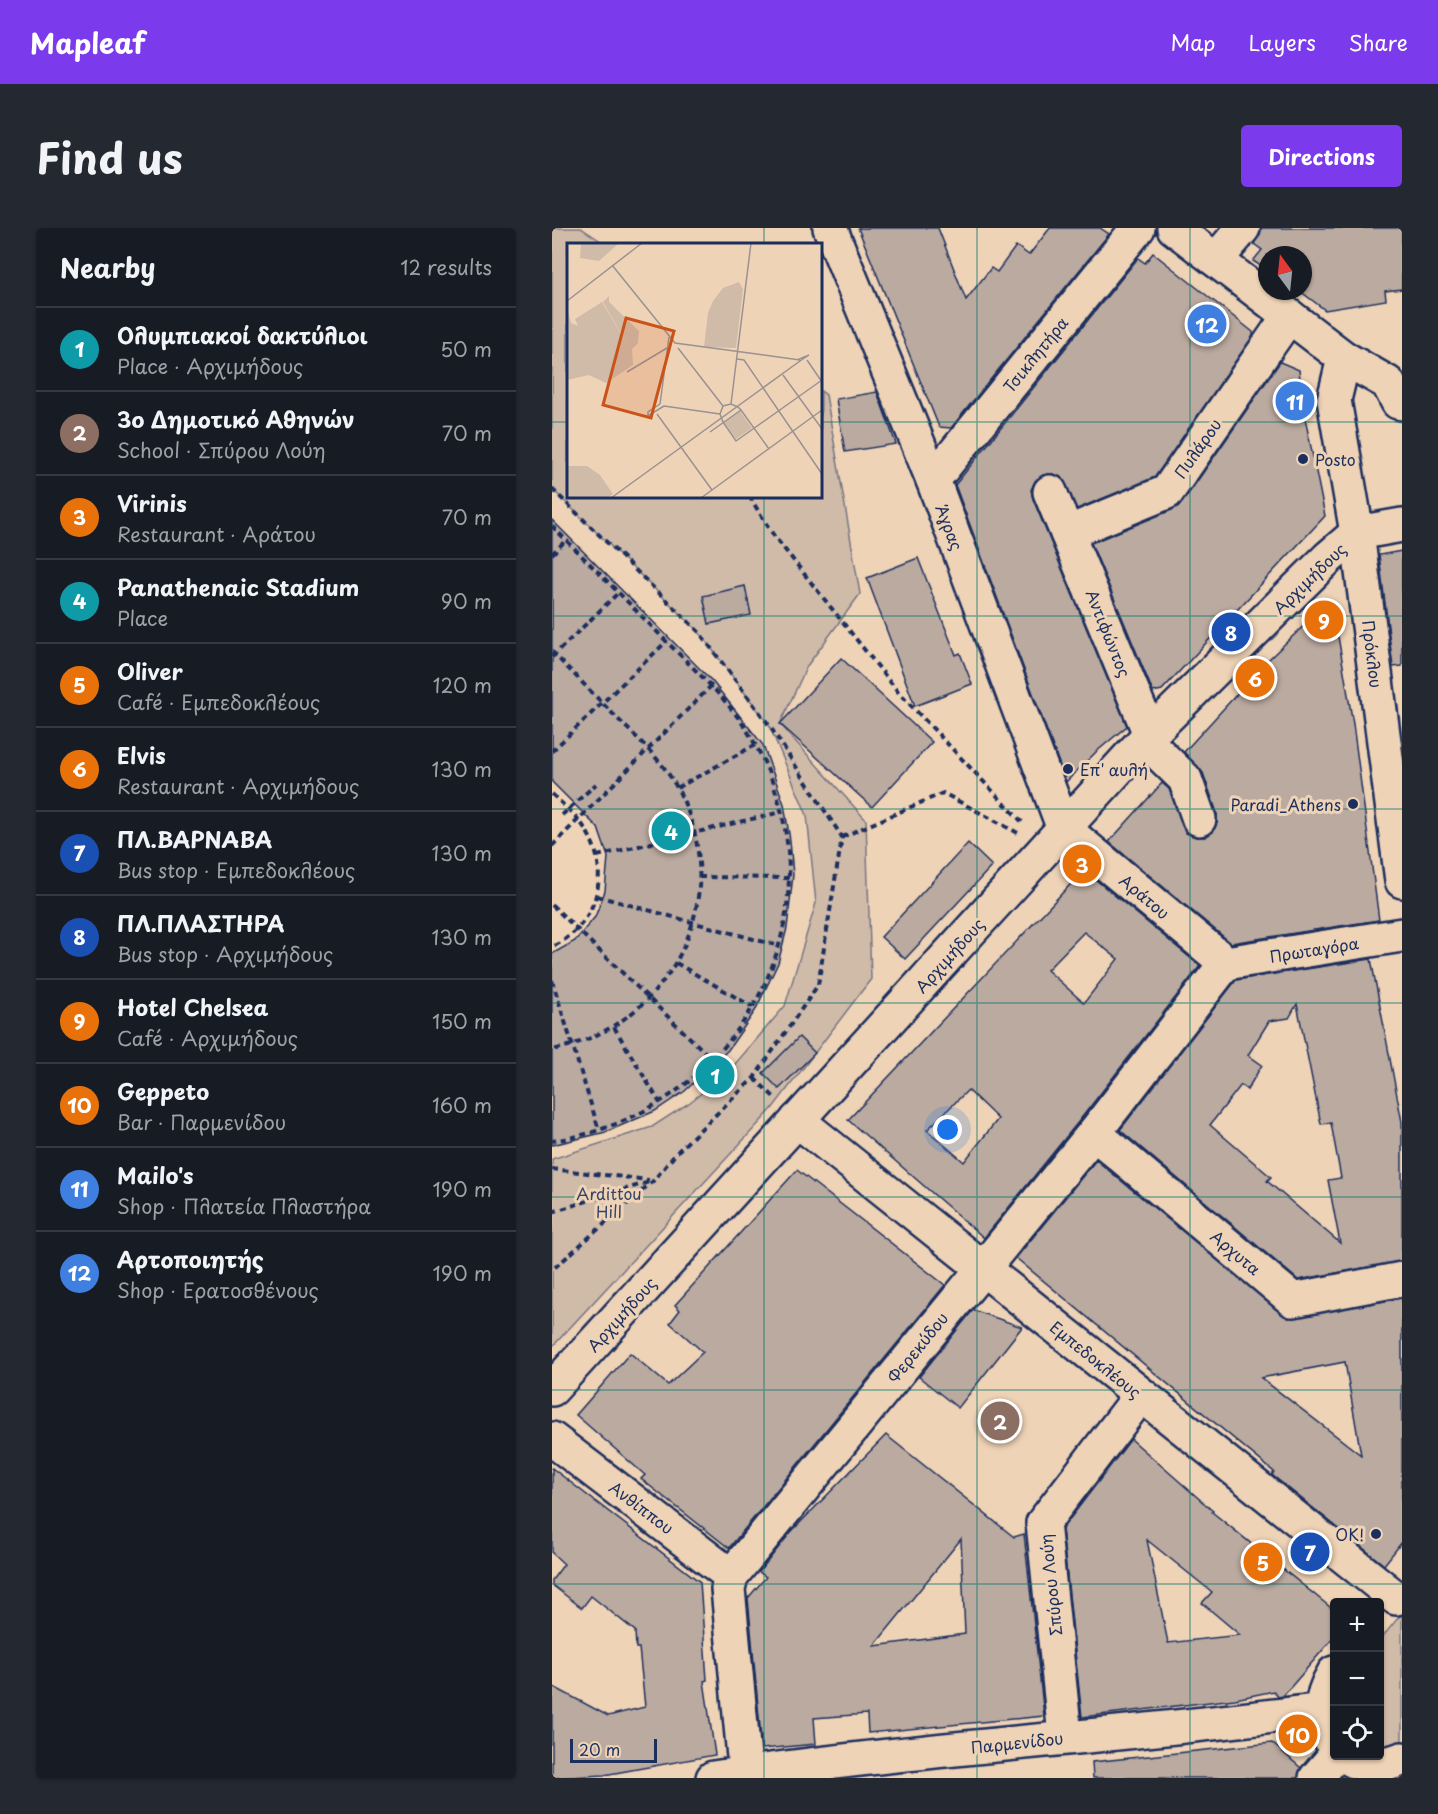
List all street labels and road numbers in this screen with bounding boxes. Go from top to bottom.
street label: Τσικλητήρα [997,311,1073,397]
street label: Πυλάρου [1168,413,1226,483]
street label: Άγρας [930,500,970,554]
street label: Αρχιμήδους [1267,537,1351,619]
street label: Αντιφώντος [1081,586,1137,680]
street label: Πρόκλου [1357,619,1389,689]
street label: Αράτου [1115,868,1175,924]
street label: Αρχιμήδους [909,912,989,998]
street label: Πρωταγόρα [1268,930,1361,968]
street label: Αρχυτα [1206,1224,1267,1280]
street label: Αρχιμήδους [581,1271,661,1357]
street label: Φερεκύδου [881,1306,953,1388]
street label: Εμπεδοκλέους [1045,1315,1147,1403]
street label: Ανθίππου [605,1475,679,1539]
street label: Σπύρου Λούη [1033,1533,1067,1637]
street label: Παρμενίδου [970,1725,1064,1759]

